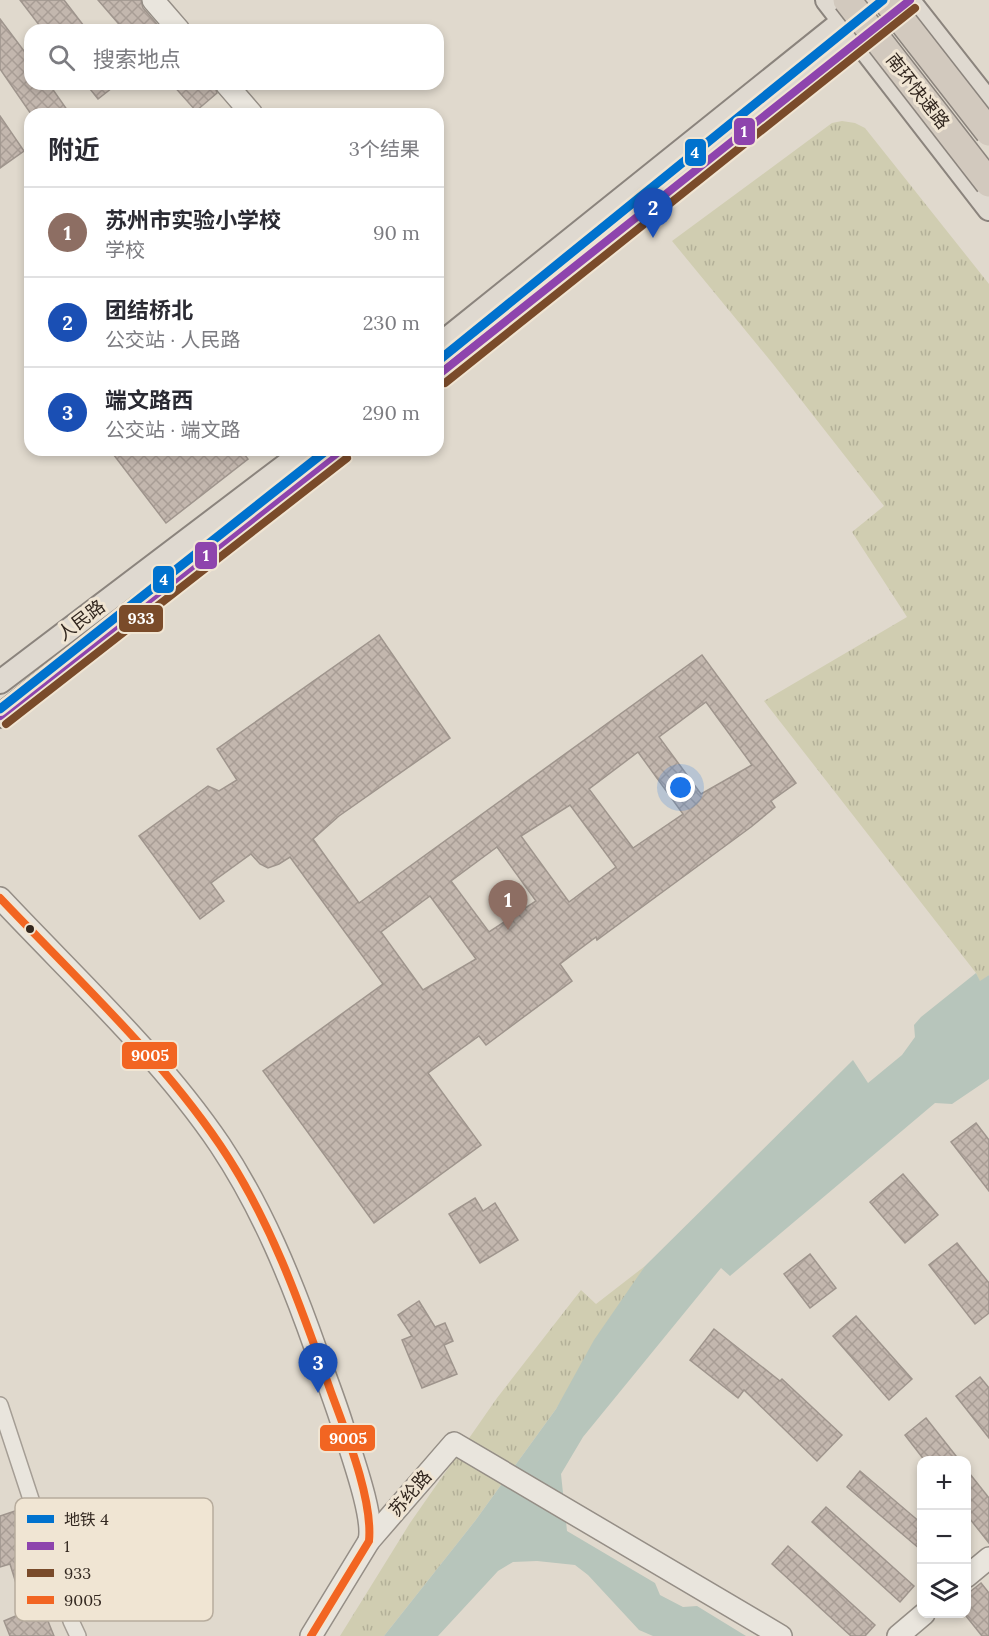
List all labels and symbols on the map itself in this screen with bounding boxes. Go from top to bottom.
street label: 南环快速路 [881,48,955,134]
line badge: 1 [733,117,756,146]
text: 1 [741,121,747,141]
line badge: 4 [684,138,707,167]
text: 4 [691,142,700,162]
pin: 2 [634,188,672,238]
line badge: 1 [194,541,218,570]
text: 1 [203,545,209,565]
line badge: 4 [152,565,175,594]
text: 4 [160,569,169,589]
street label: 人民路 [53,595,109,645]
line badge: 933 [118,604,164,633]
text: 933 [127,608,155,628]
your location [666,773,695,802]
pin: 1 [488,880,528,930]
unlabelled marker [24,923,36,935]
line badge: 9005 [121,1041,178,1070]
text: 9005 [131,1045,169,1065]
pin: 3 [298,1344,338,1393]
line badge: 9005 [319,1424,376,1452]
text: 9005 [329,1428,367,1448]
street label: 苏纶路 [384,1465,436,1521]
legend [15,1498,213,1621]
text: 地铁 4 [64,1509,109,1529]
text: 1 [64,1536,70,1556]
text: 933 [64,1563,91,1583]
text: 9005 [64,1590,102,1610]

